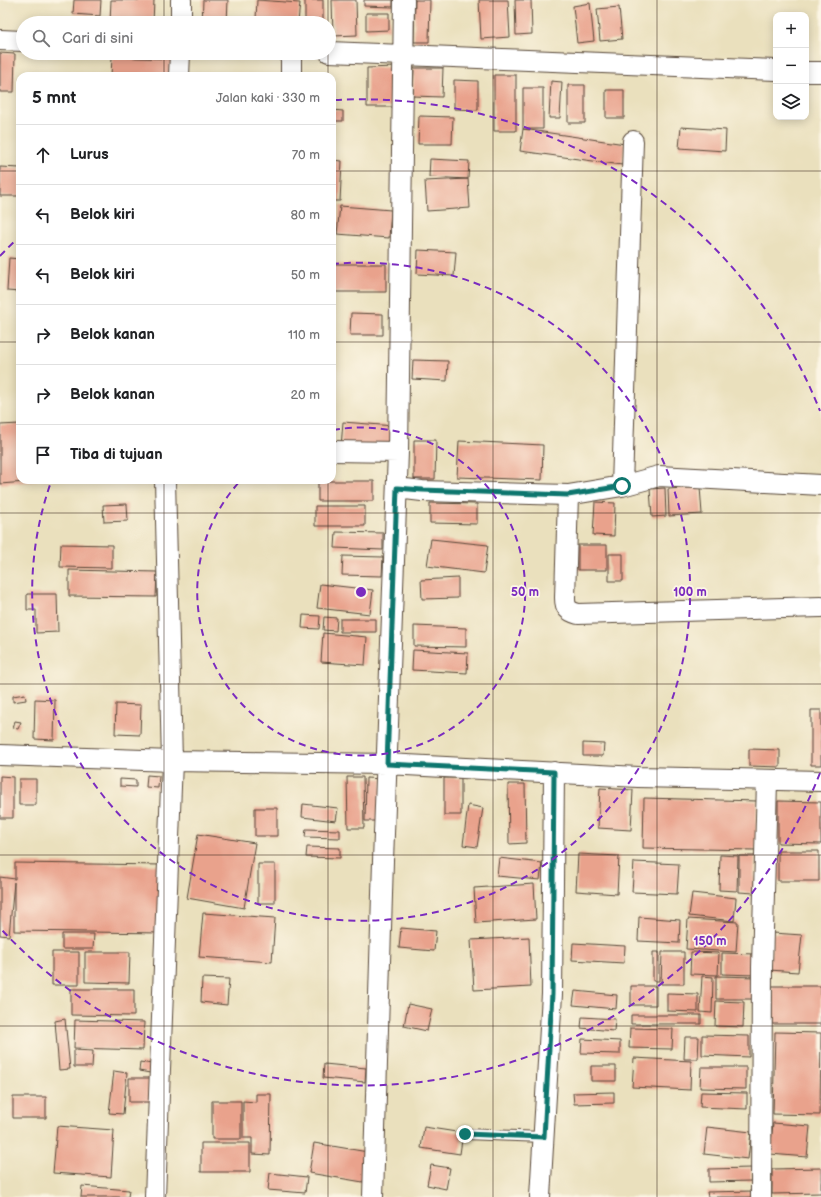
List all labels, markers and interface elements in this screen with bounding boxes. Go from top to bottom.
map controls [773,12,809,120]
button: + [773,12,809,48]
search box [16,16,336,60]
icon: search [30,27,52,49]
text: Cari di sini [62,29,133,48]
button: − [773,48,809,84]
button: layers [773,84,809,120]
text: 5 mnt [32,88,76,108]
text: Jalan kaki · 330 m [216,90,320,106]
icon: ahead [32,144,54,166]
text: Lurus [70,145,109,164]
text: 70 m [292,147,320,163]
icon: left [32,204,54,226]
text: Belok kiri [70,205,135,224]
text: 80 m [291,207,320,223]
icon: left [32,264,54,286]
text: Belok kiri [70,265,135,284]
text: 50 m [291,267,320,283]
icon: right [32,324,54,346]
text: Belok kanan [70,325,155,344]
text: 110 m [288,327,320,343]
icon: right [32,384,54,406]
text: Belok kanan [70,385,155,404]
text: 20 m [290,387,320,403]
icon: arrive [32,444,54,466]
text: Tiba di tujuan [70,445,163,464]
route start [613,477,631,495]
centre of rings [354,585,368,599]
text: 50 m [511,585,539,600]
text: 100 m [673,585,707,600]
text: 150 m [694,934,726,949]
route end [456,1125,474,1143]

